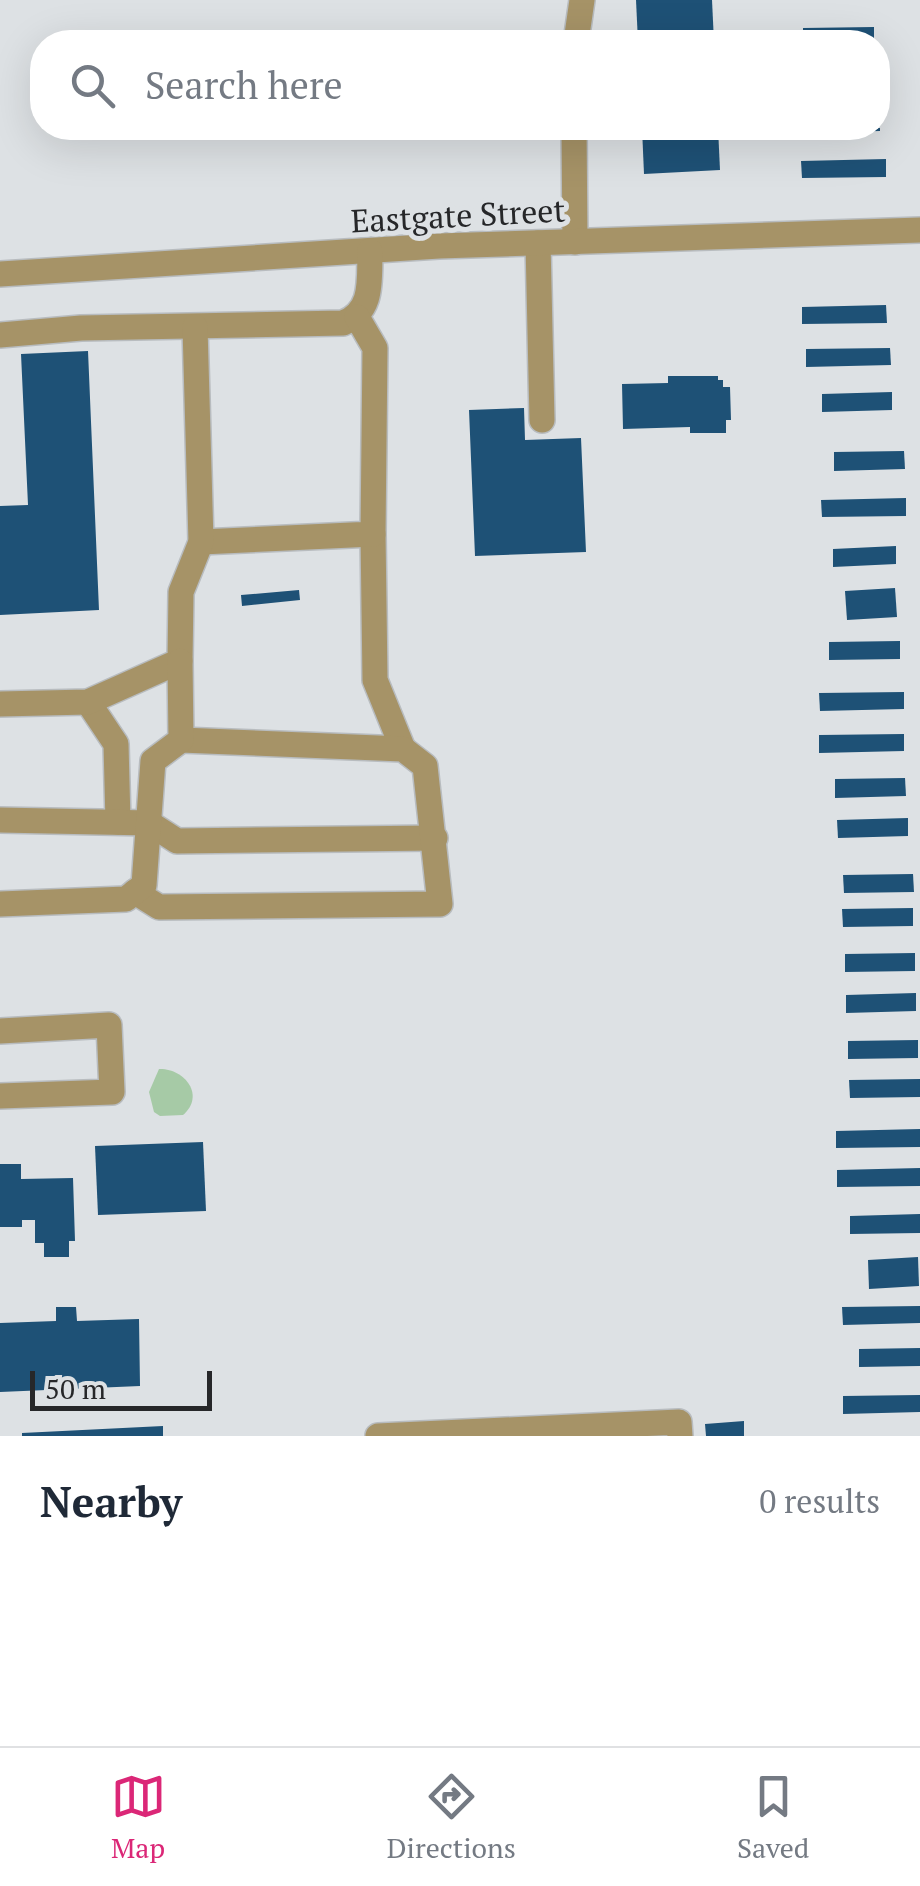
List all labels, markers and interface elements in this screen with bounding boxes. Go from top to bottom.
search box [30,30,890,140]
icon: search [65,58,120,113]
text: Search here [145,60,343,110]
street label: Eastgate Street [350,188,566,242]
scale bar [30,1366,212,1410]
text: 50 m [45,1370,106,1407]
text: Nearby [40,1473,182,1529]
text: 0 results [759,1480,880,1522]
tab: Map [111,1769,166,1866]
tab: Directions [387,1769,516,1866]
tab: Saved [737,1769,809,1866]

